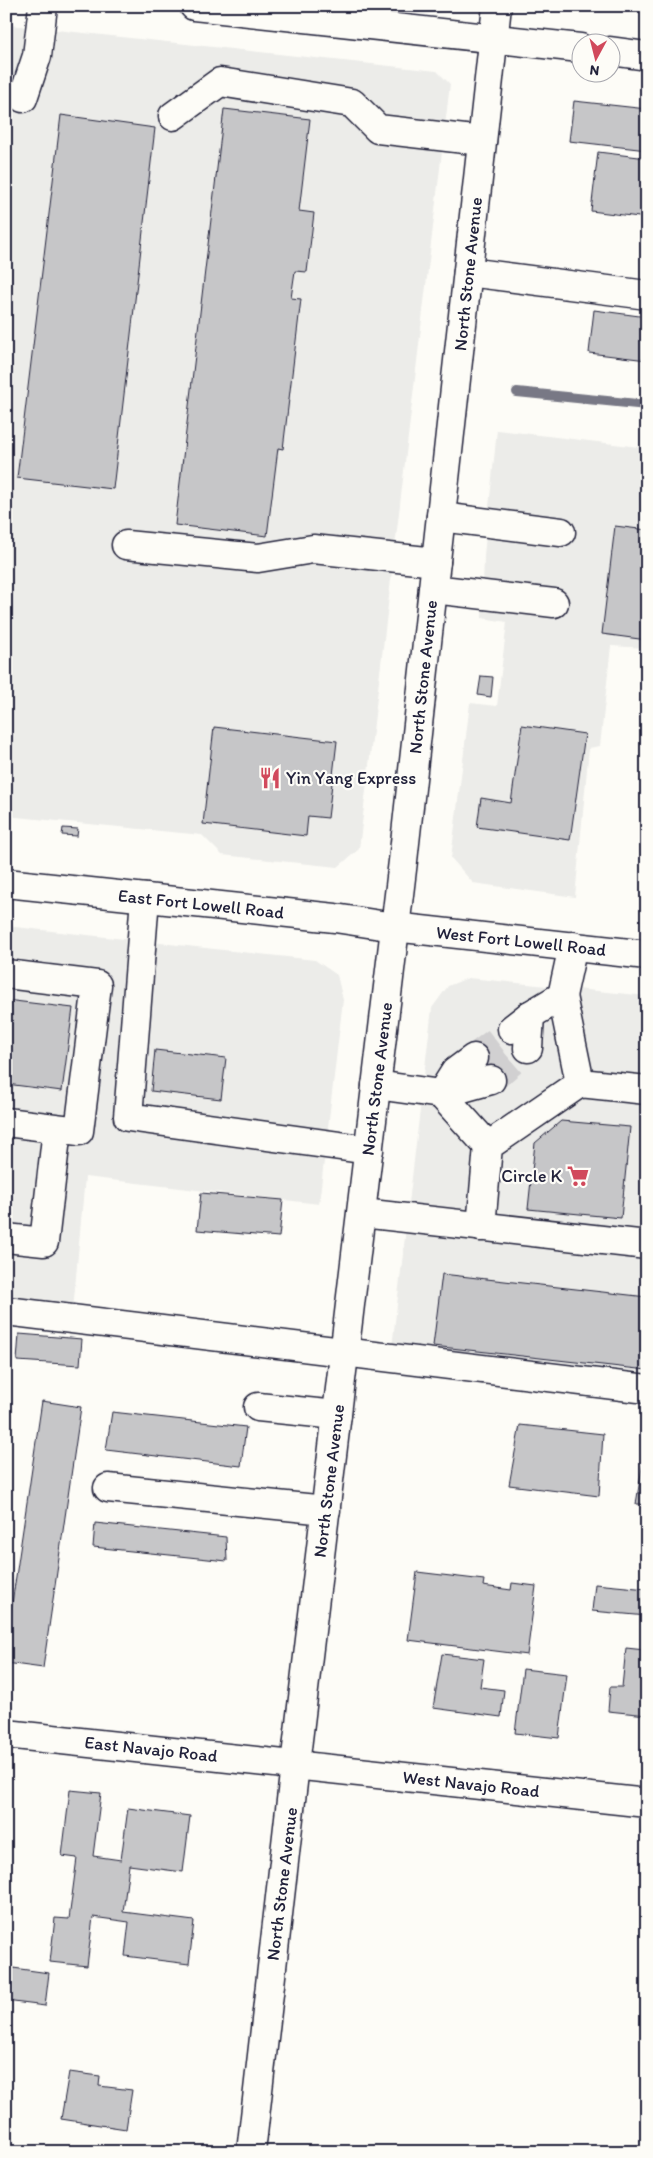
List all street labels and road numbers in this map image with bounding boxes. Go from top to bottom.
street label: North Stone Avenue [449,196,487,352]
street label: North Stone Avenue [404,599,442,755]
street label: East Fort Lowell Road [117,884,285,924]
street label: West Fort Lowell Road [435,921,607,961]
street label: North Stone Avenue [357,1001,397,1157]
street label: North Stone Avenue [309,1403,349,1559]
street label: East Navajo Road [83,1731,219,1767]
street label: West Navajo Road [401,1766,541,1802]
street label: North Stone Avenue [262,1806,302,1962]

